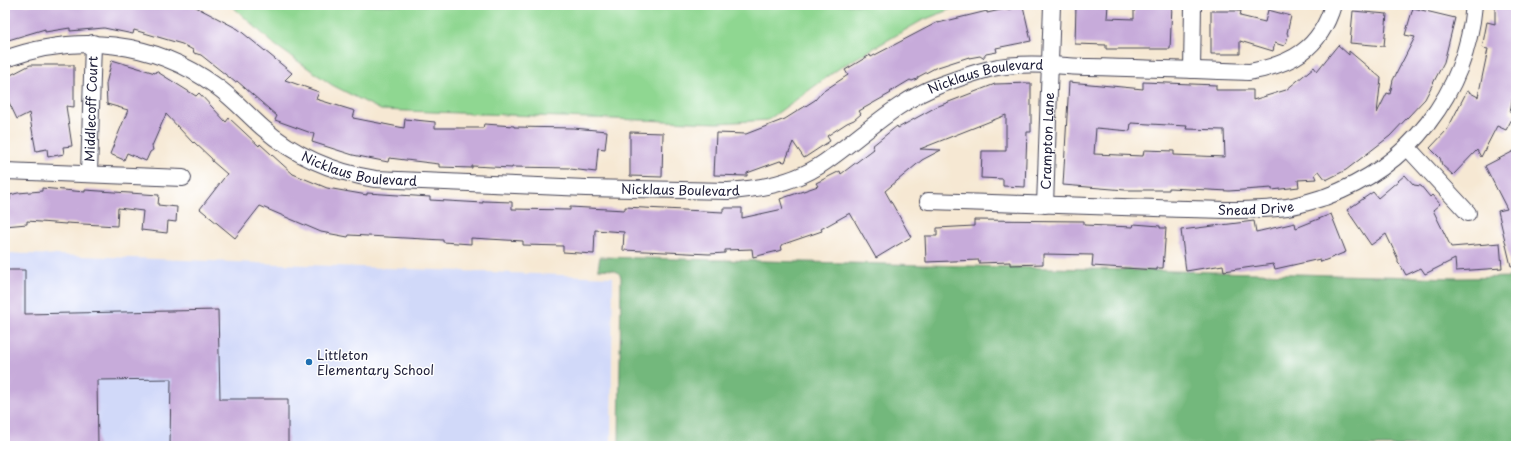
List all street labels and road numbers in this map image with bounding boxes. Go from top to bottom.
street label: Nicklaus Boulevard [924,54,1044,98]
street label: Middlecoff Court [79,56,102,162]
street label: Crampton Lane [1036,92,1058,190]
street label: Nicklaus Boulevard [298,146,417,190]
street label: Nicklaus Boulevard [621,179,740,200]
street label: Snead Drive [1218,196,1295,219]

